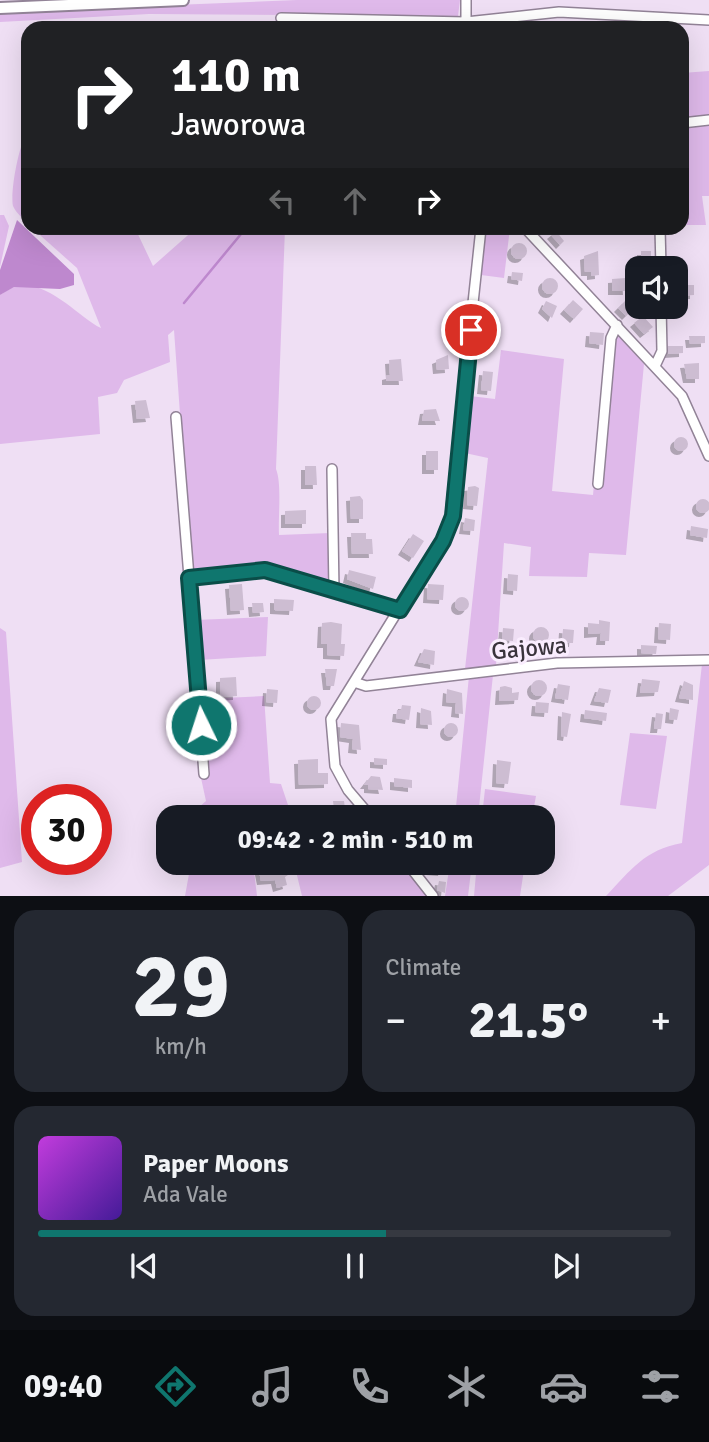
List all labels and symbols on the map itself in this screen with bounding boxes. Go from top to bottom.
pin [441,300,501,360]
street label: Gajowa [490,630,568,666]
position arrow [164,688,238,762]
speed limit sign: 30 [21,784,112,875]

